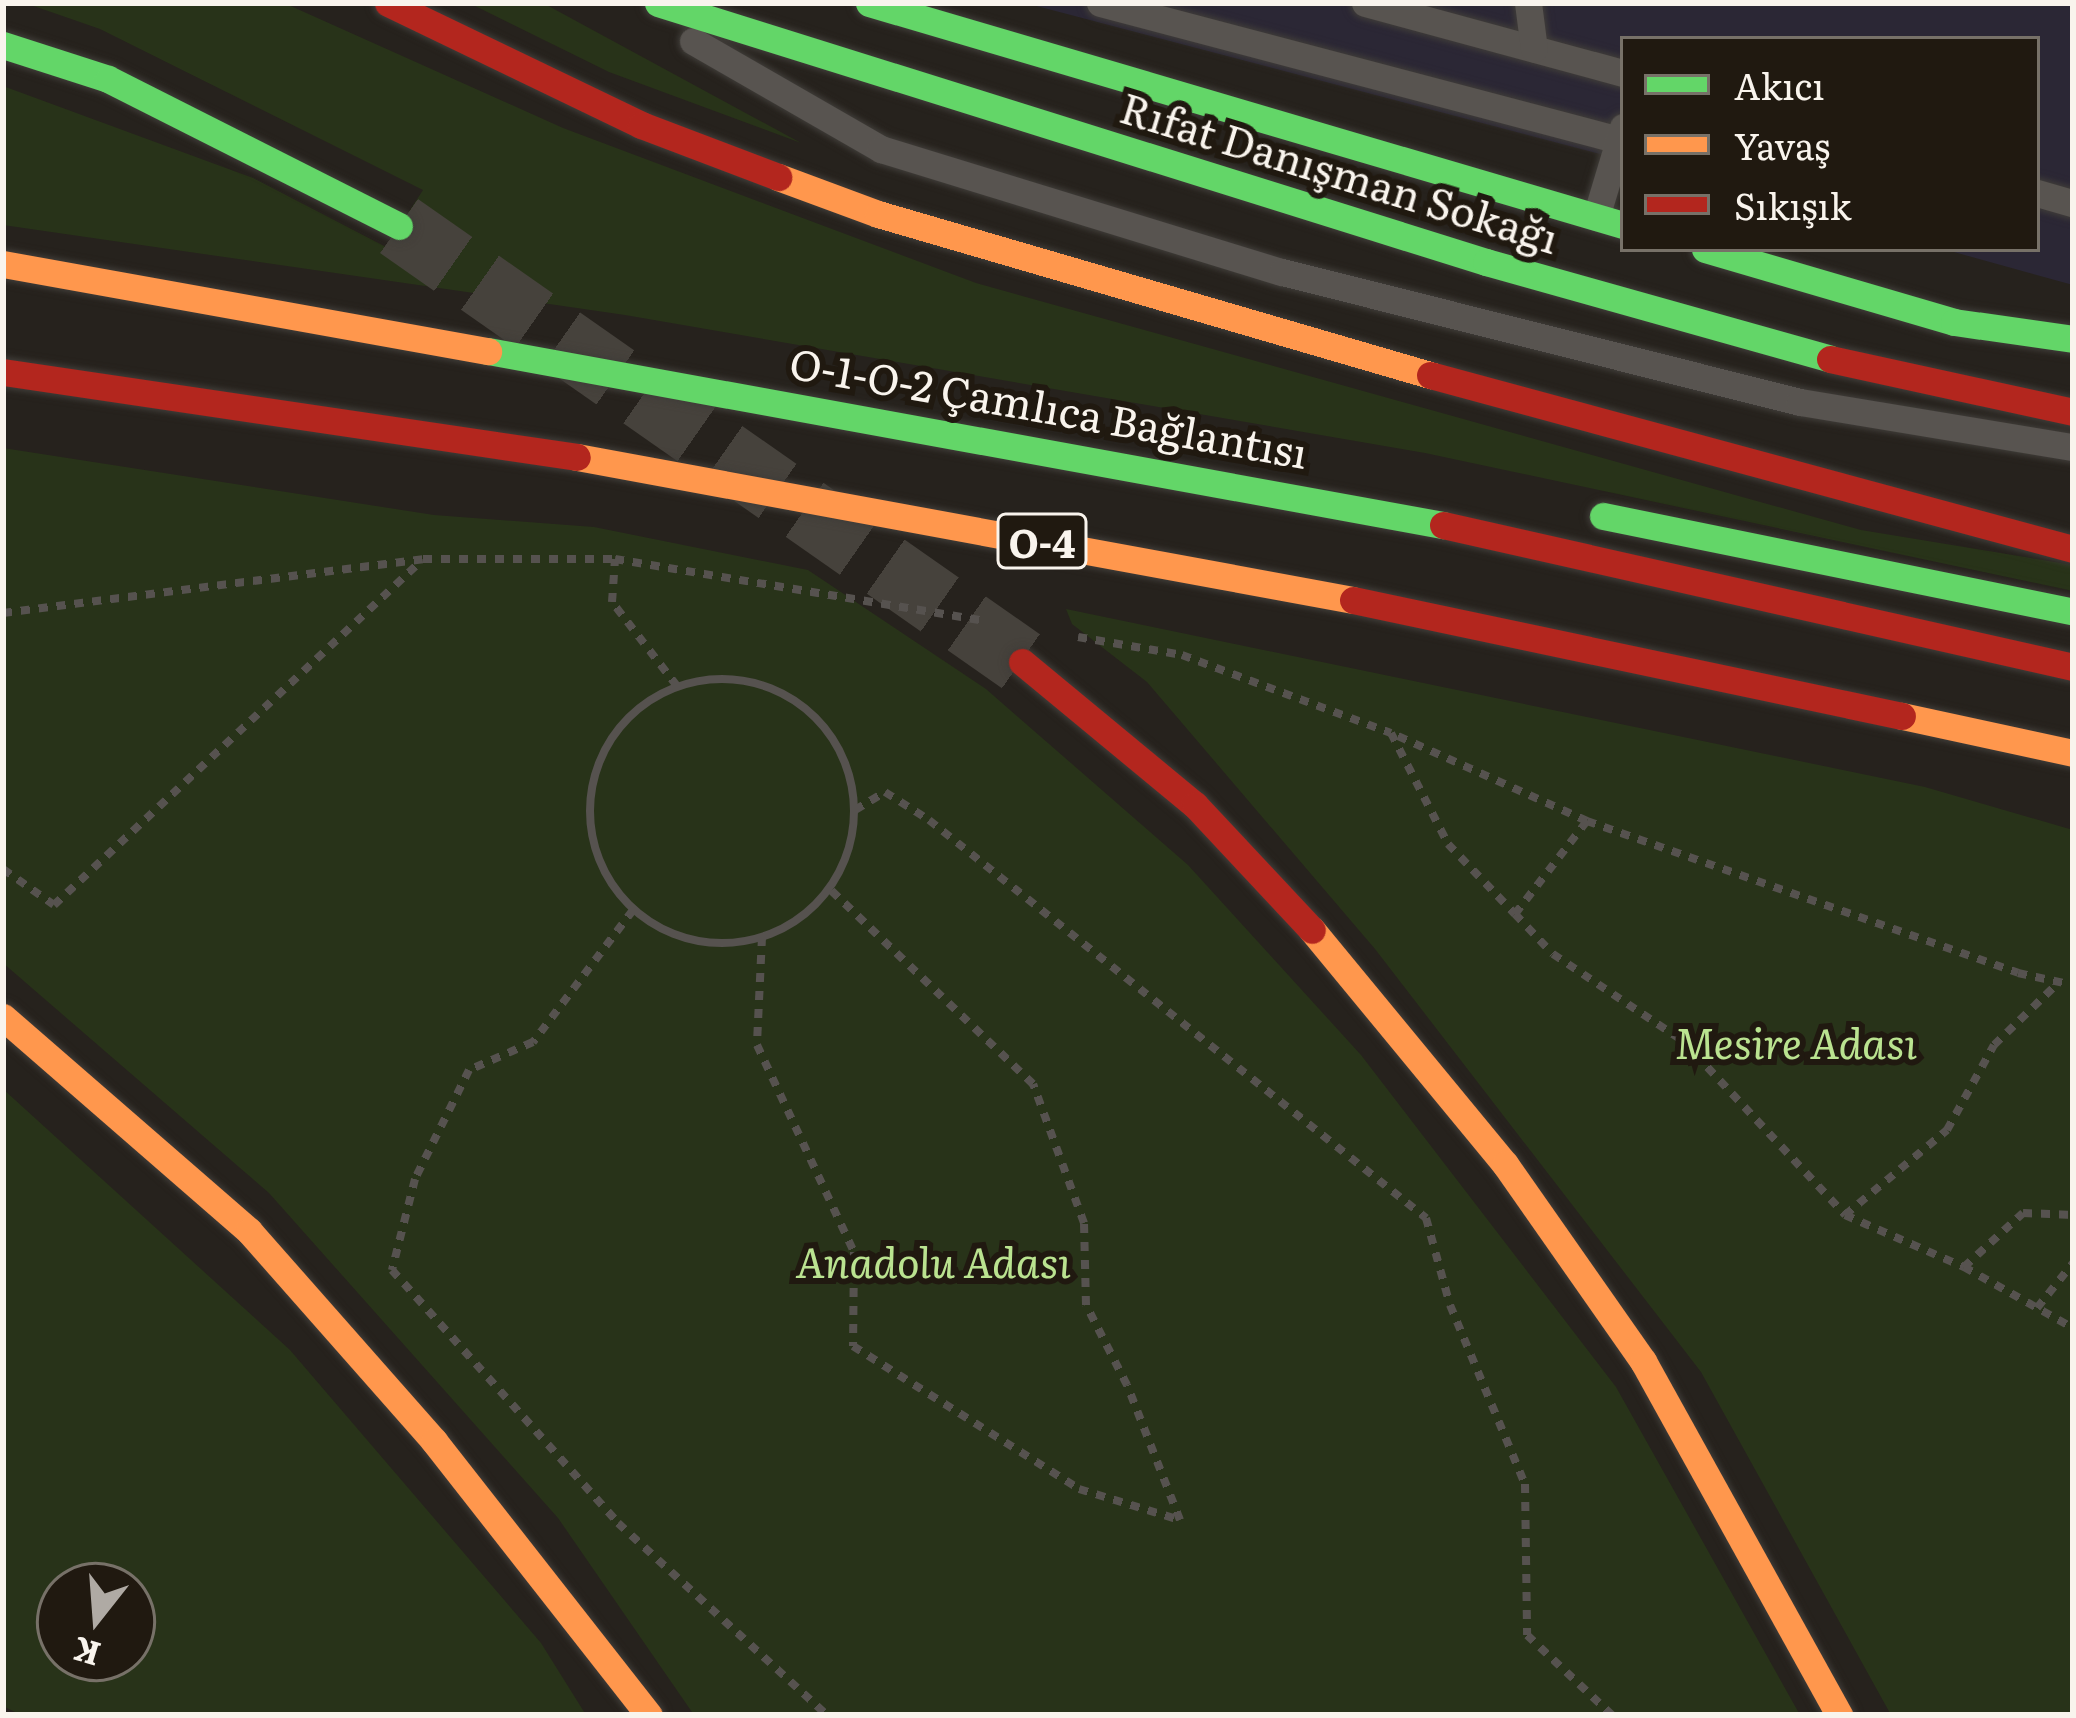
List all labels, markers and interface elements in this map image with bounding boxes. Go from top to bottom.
legend [1620,36,2040,252]
text: Akıcı [1734,58,1824,111]
street label: Rıfat Danışman Sokağı [1115,80,1565,262]
text: Yavaş [1734,118,1830,171]
text: Sıkışık [1734,178,1851,231]
street label: O-1-O-2 Çamlıca Bağlantısı [786,336,1312,476]
road number: O-4 [994,508,1090,574]
park label: Mesire Adası [1675,1016,1917,1066]
park label: Anadolu Adası [795,1235,1071,1285]
north arrow [36,1562,156,1682]
text: K [67,1627,106,1681]

